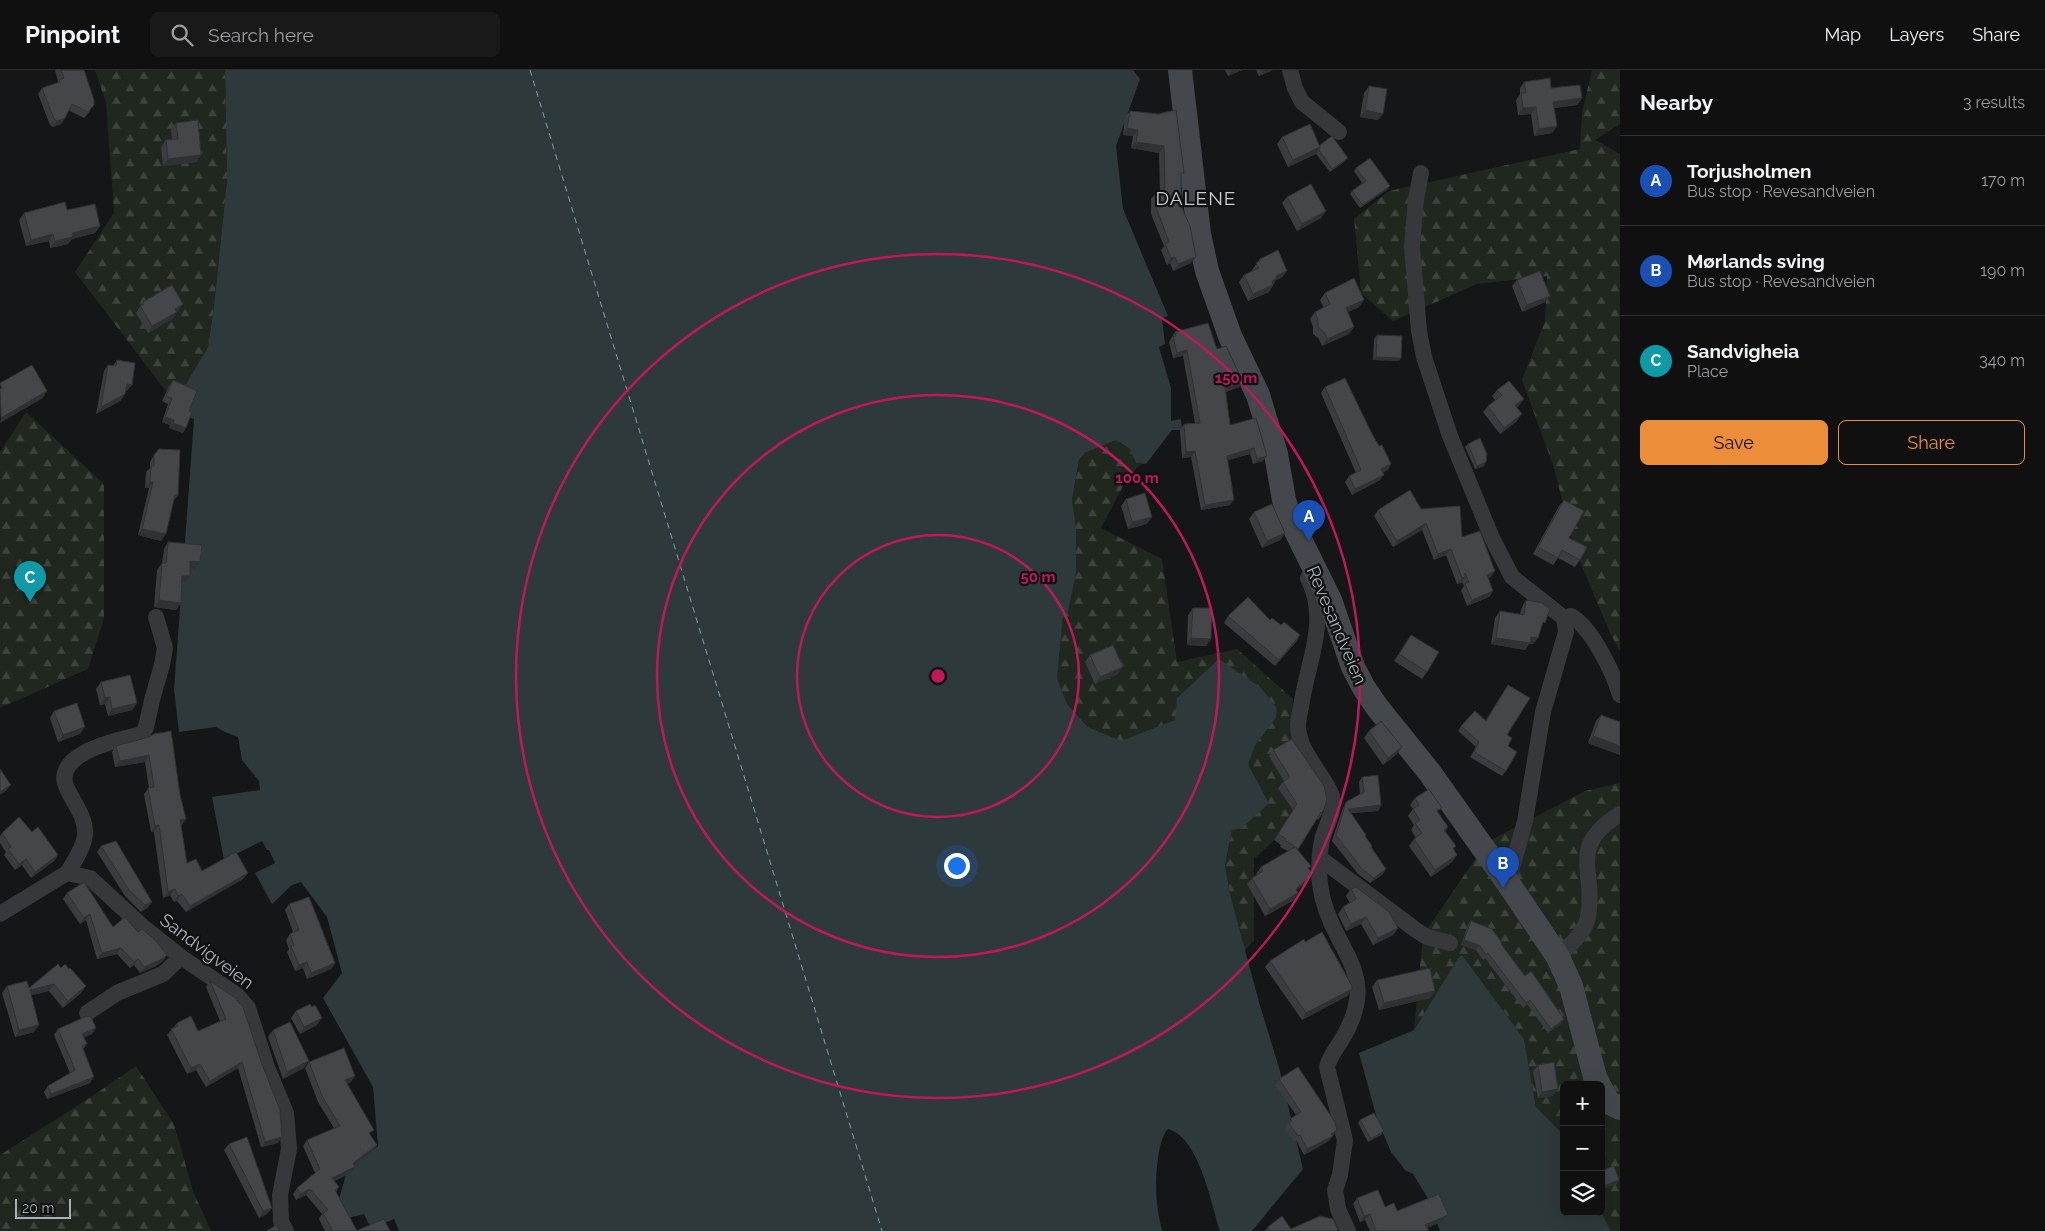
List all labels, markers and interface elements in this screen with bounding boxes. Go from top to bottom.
search box [150,12,500,57]
text: Pinpoint [25,20,120,49]
icon: search [168,21,196,49]
text: Search here [208,24,314,46]
text: Map [1825,24,1861,45]
text: Layers [1889,24,1944,45]
text: Share [1972,24,2020,45]
text: Nearby [1640,90,1713,115]
text: 3 results [1963,93,2025,112]
text: Torjusholmen [1687,160,1811,182]
text: A [1651,171,1661,190]
text: 170 m [1981,171,2025,190]
text: Bus stop · Revesandveien [1687,182,1875,201]
district label: DALENE [1156,187,1236,209]
text: Mørlands sving [1687,250,1825,272]
text: B [1651,261,1661,280]
text: 190 m [1980,261,2025,280]
text: Bus stop · Revesandveien [1687,272,1875,291]
text: Sandvigheia [1687,340,1799,362]
text: C [1651,351,1661,370]
text: 340 m [1979,351,2025,370]
text: Place [1687,362,1728,381]
text: 150 m [1215,369,1257,387]
button: Save [1640,420,1828,465]
button: Share [1838,420,2025,465]
text: 100 m [1115,469,1159,487]
pin: A [1293,500,1325,541]
pin: C [14,561,46,602]
street label: Revesandveien [1303,563,1371,687]
text: 50 m [1020,568,1056,586]
centre of rings [929,667,947,685]
pin: B [1487,847,1519,888]
your location [944,853,970,879]
street label: Sandvigveien [156,909,258,993]
map controls [1560,1081,1605,1216]
button: + [1560,1081,1605,1126]
button: − [1560,1126,1605,1171]
button: layers [1560,1171,1605,1216]
scale bar [15,1196,71,1219]
text: 20 m [22,1200,54,1216]

